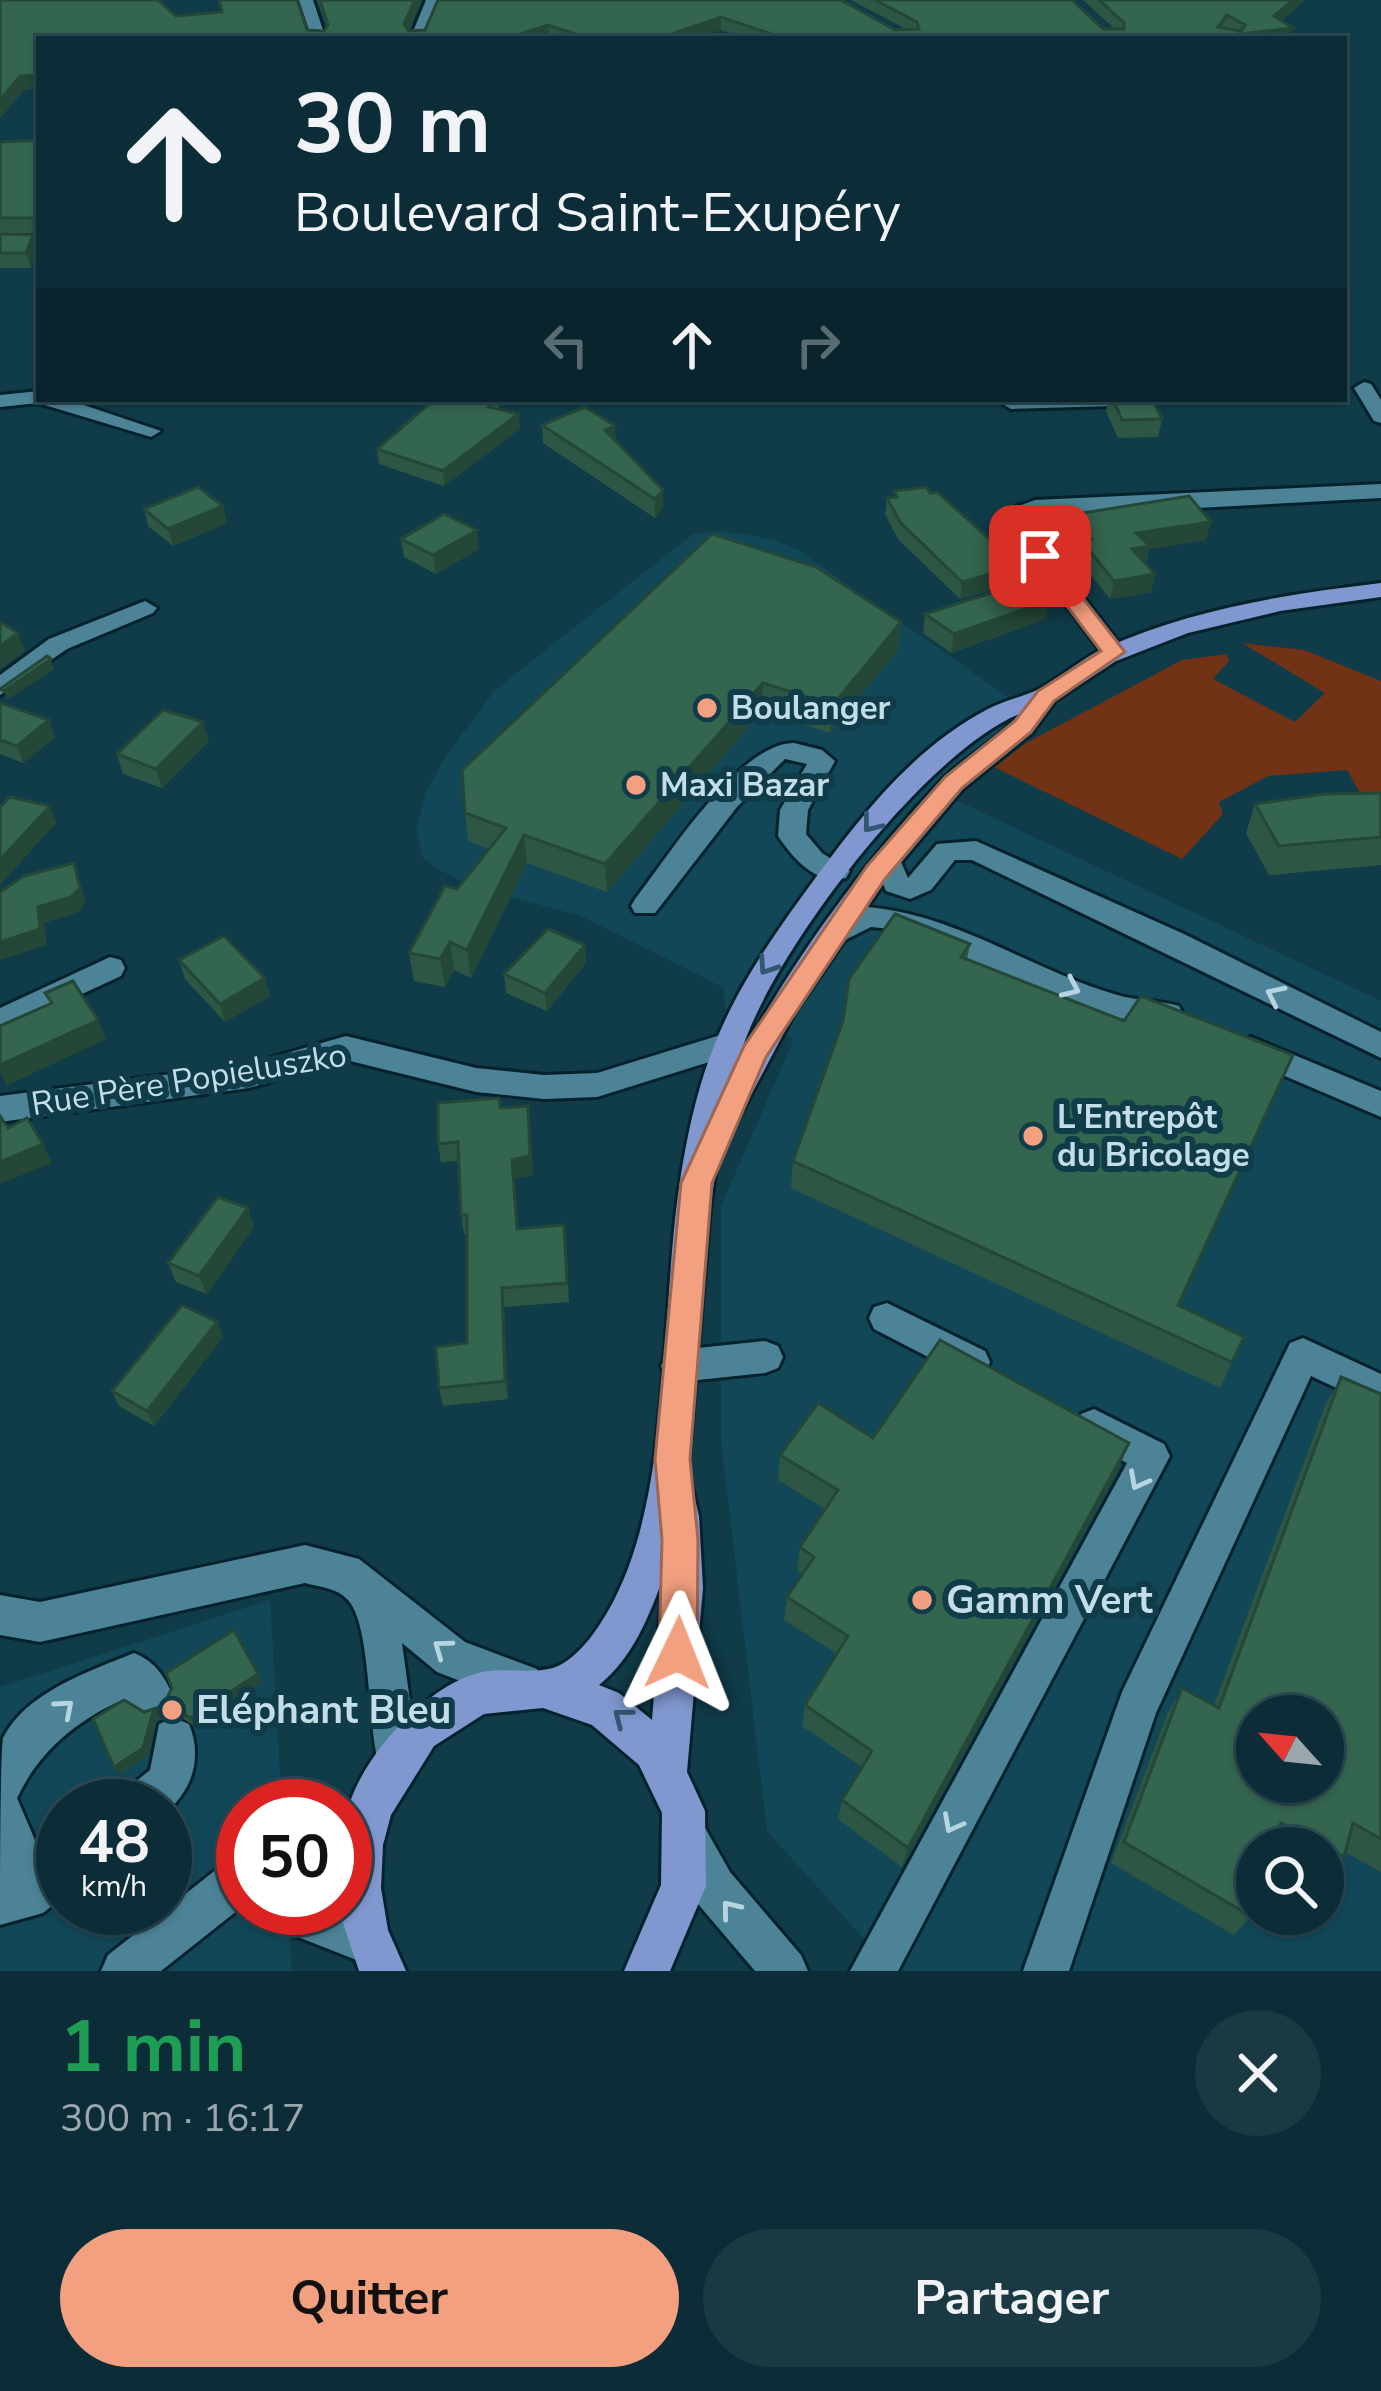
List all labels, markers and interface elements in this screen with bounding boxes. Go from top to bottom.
text: 30 m [294,67,491,182]
icon: ahead [96,84,252,240]
text: Boulevard Saint-Exupéry [294,176,900,250]
icon: left [533,312,599,378]
icon: ahead [659,312,725,378]
icon: right [785,312,851,378]
pin [989,505,1091,607]
icon: arrive [1007,523,1073,589]
place label: Boulanger [731,686,891,731]
marker: Boulanger [694,695,720,721]
place label: Maxi Bazar [660,763,829,808]
marker: Maxi Bazar [623,772,649,798]
one-way arrow [864,811,886,833]
one-way arrow [760,952,782,974]
one-way arrow [1059,974,1080,998]
one-way arrow [1266,986,1287,1009]
street label: Rue Père Popieluszko [28,1033,350,1127]
place label: L'Entrepôt du Bricolage [1057,1095,1250,1178]
marker: L'Entrepôt du Bricolage [1020,1123,1046,1149]
one-way arrow [1129,1468,1152,1490]
place label: Gamm Vert [946,1574,1154,1627]
marker: Gamm Vert [909,1587,935,1613]
position arrow [615,1590,741,1716]
one-way arrow [433,1640,455,1662]
place label: Eléphant Bleu [196,1684,451,1737]
north arrow [1236,1695,1344,1803]
map controls [1236,1695,1344,1935]
marker: Eléphant Bleu [159,1697,185,1723]
one-way arrow [51,1700,73,1722]
one-way arrow [614,1710,635,1732]
speed limit sign: 50 [216,1779,372,1935]
text: 48 [78,1801,150,1883]
one-way arrow [943,1812,966,1833]
button: search [1236,1827,1344,1935]
text: km/h [81,1866,147,1907]
one-way arrow [723,1900,745,1922]
text: 1 min [60,1998,246,2096]
button: close [1195,2010,1321,2136]
text: 300 m · 16:17 [60,2092,305,2145]
button: Quitter [60,2229,679,2367]
button: Partager [703,2229,1321,2367]

